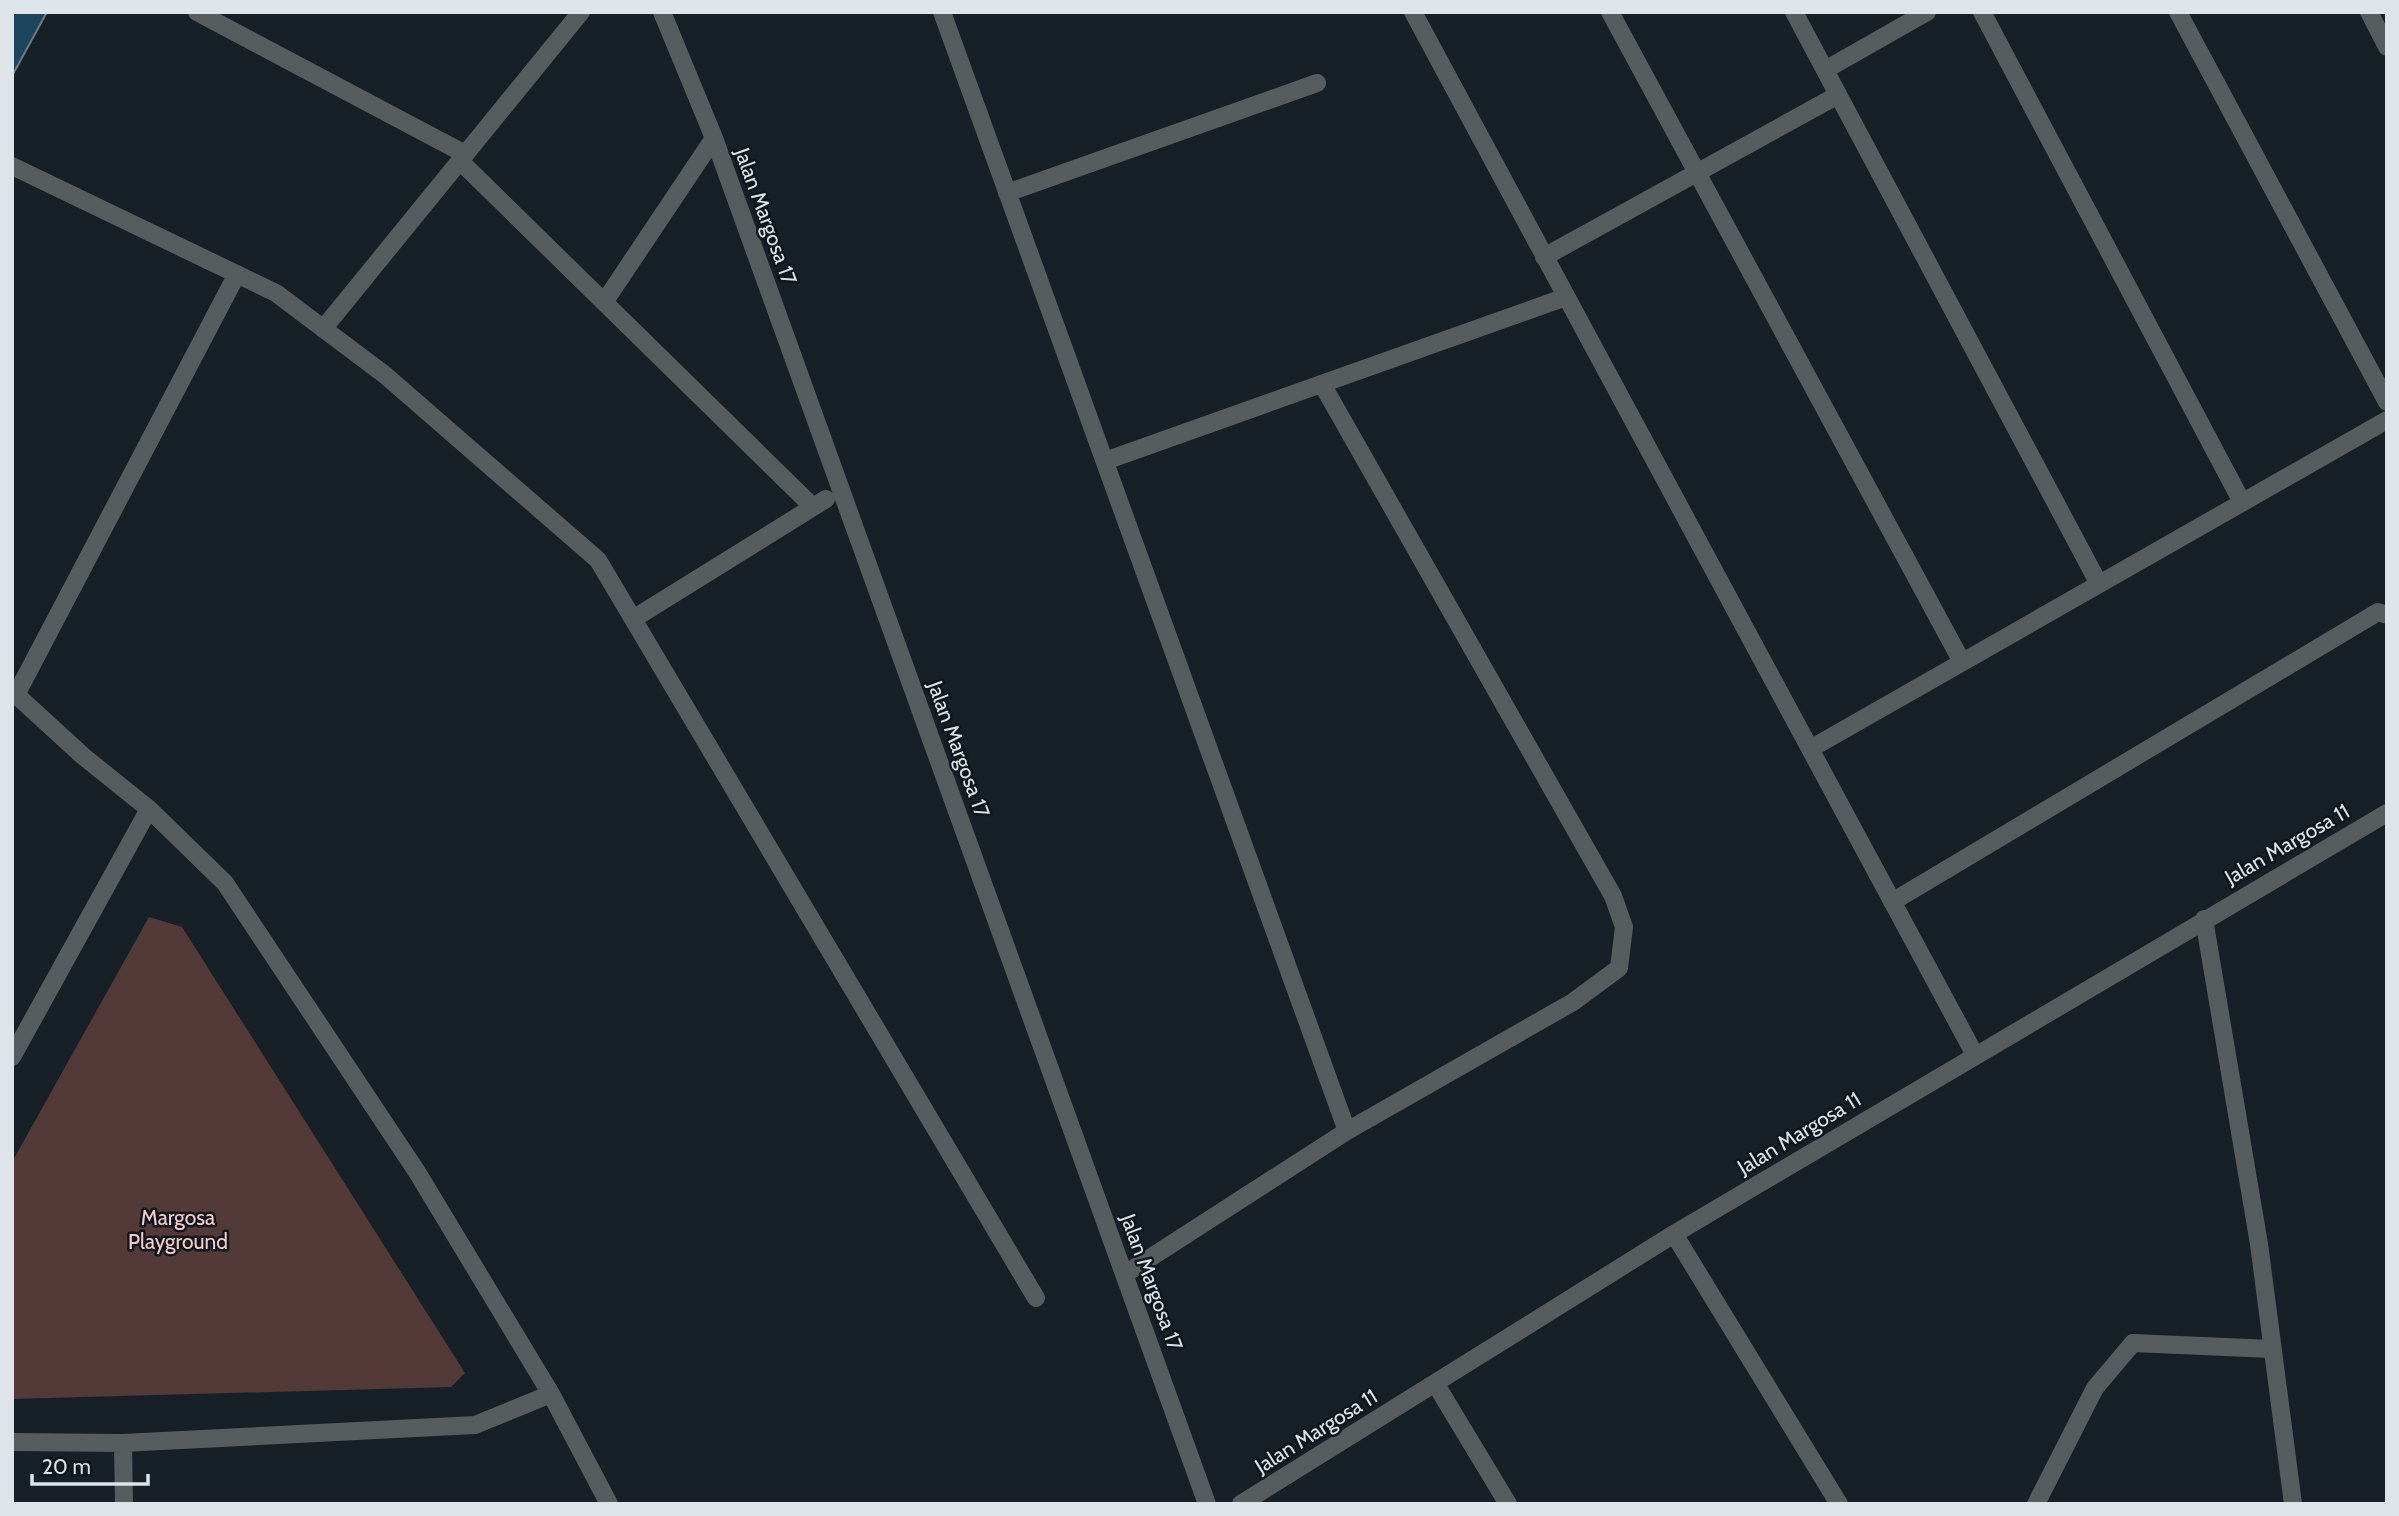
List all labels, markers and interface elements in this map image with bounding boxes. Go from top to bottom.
street label: Jalan Margosa 17 [729,144,802,288]
street label: Jalan Margosa 17 [922,677,995,821]
street label: Jalan Margosa 11 [2219,798,2354,890]
street label: Jalan Margosa 11 [1732,1086,1865,1180]
park label: Margosa Playground [128,1205,228,1254]
street label: Jalan Margosa 17 [1115,1210,1188,1354]
street label: Jalan Margosa 11 [1249,1383,1382,1479]
scale bar [32,1442,147,1486]
text: 20 m [42,1454,91,1479]

